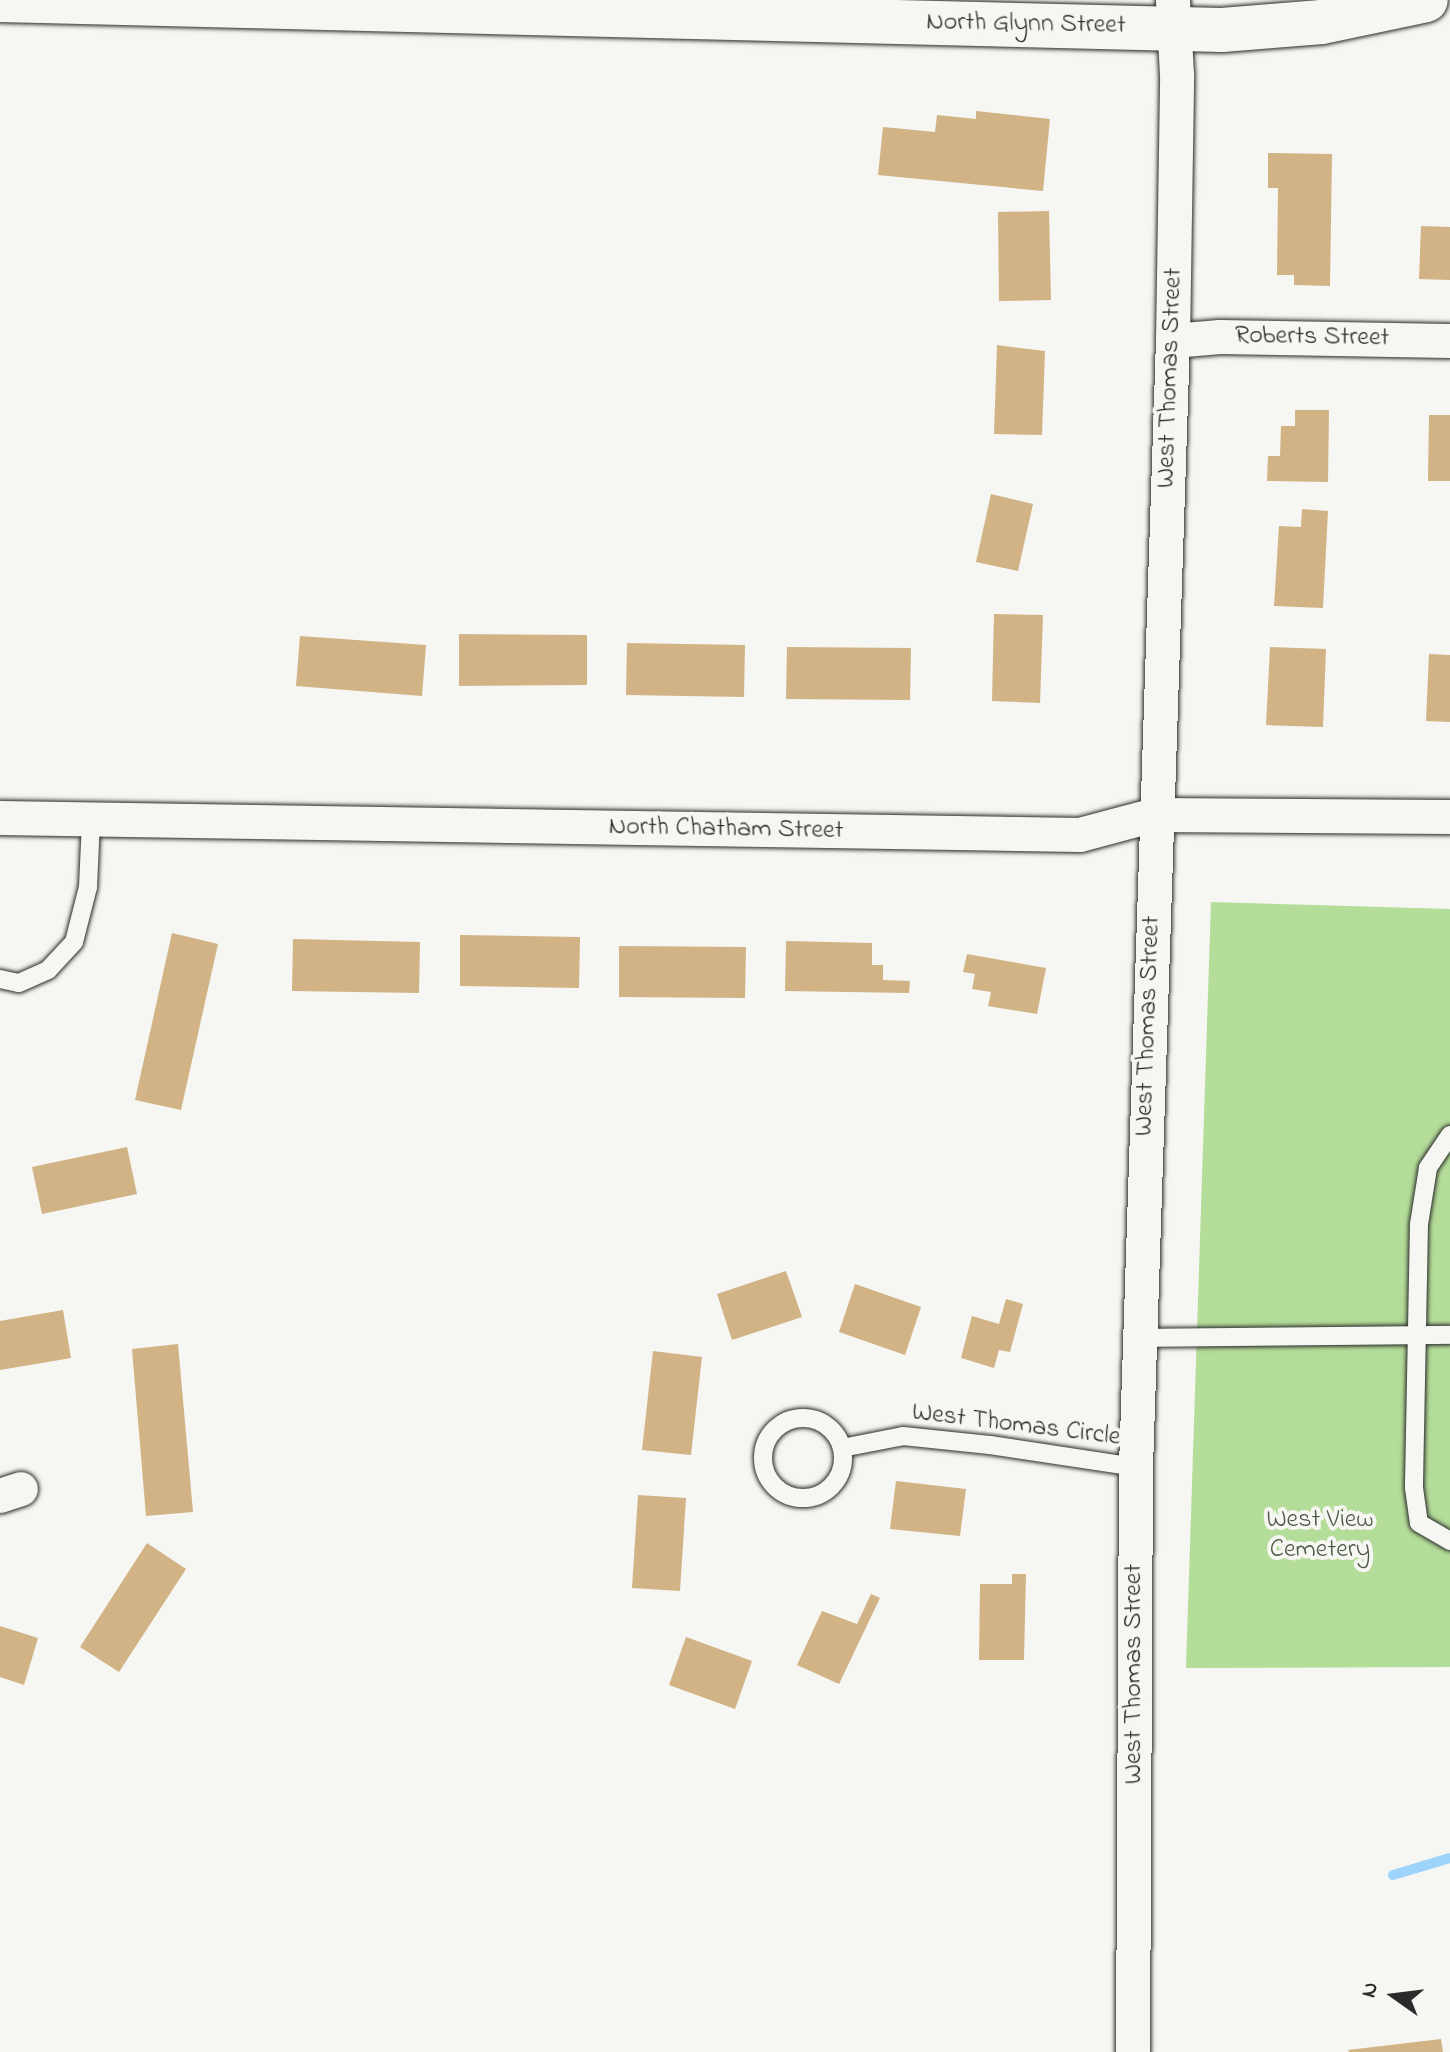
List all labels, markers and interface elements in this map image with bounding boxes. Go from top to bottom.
street label: North Glynn Street [926,8,1126,42]
street label: West Thomas Street [1152,267,1190,489]
street label: Roberts Street [1234,321,1390,355]
street label: North Chatham Street [608,812,844,848]
street label: West Thomas Street [1130,915,1168,1137]
street label: West Thomas Circle [910,1398,1122,1454]
park label: West View Cemetery [1266,1505,1374,1566]
street label: West Thomas Street [1119,1564,1151,1784]
north arrow [1354,1956,1434,2036]
text: N [1353,1979,1388,2001]

